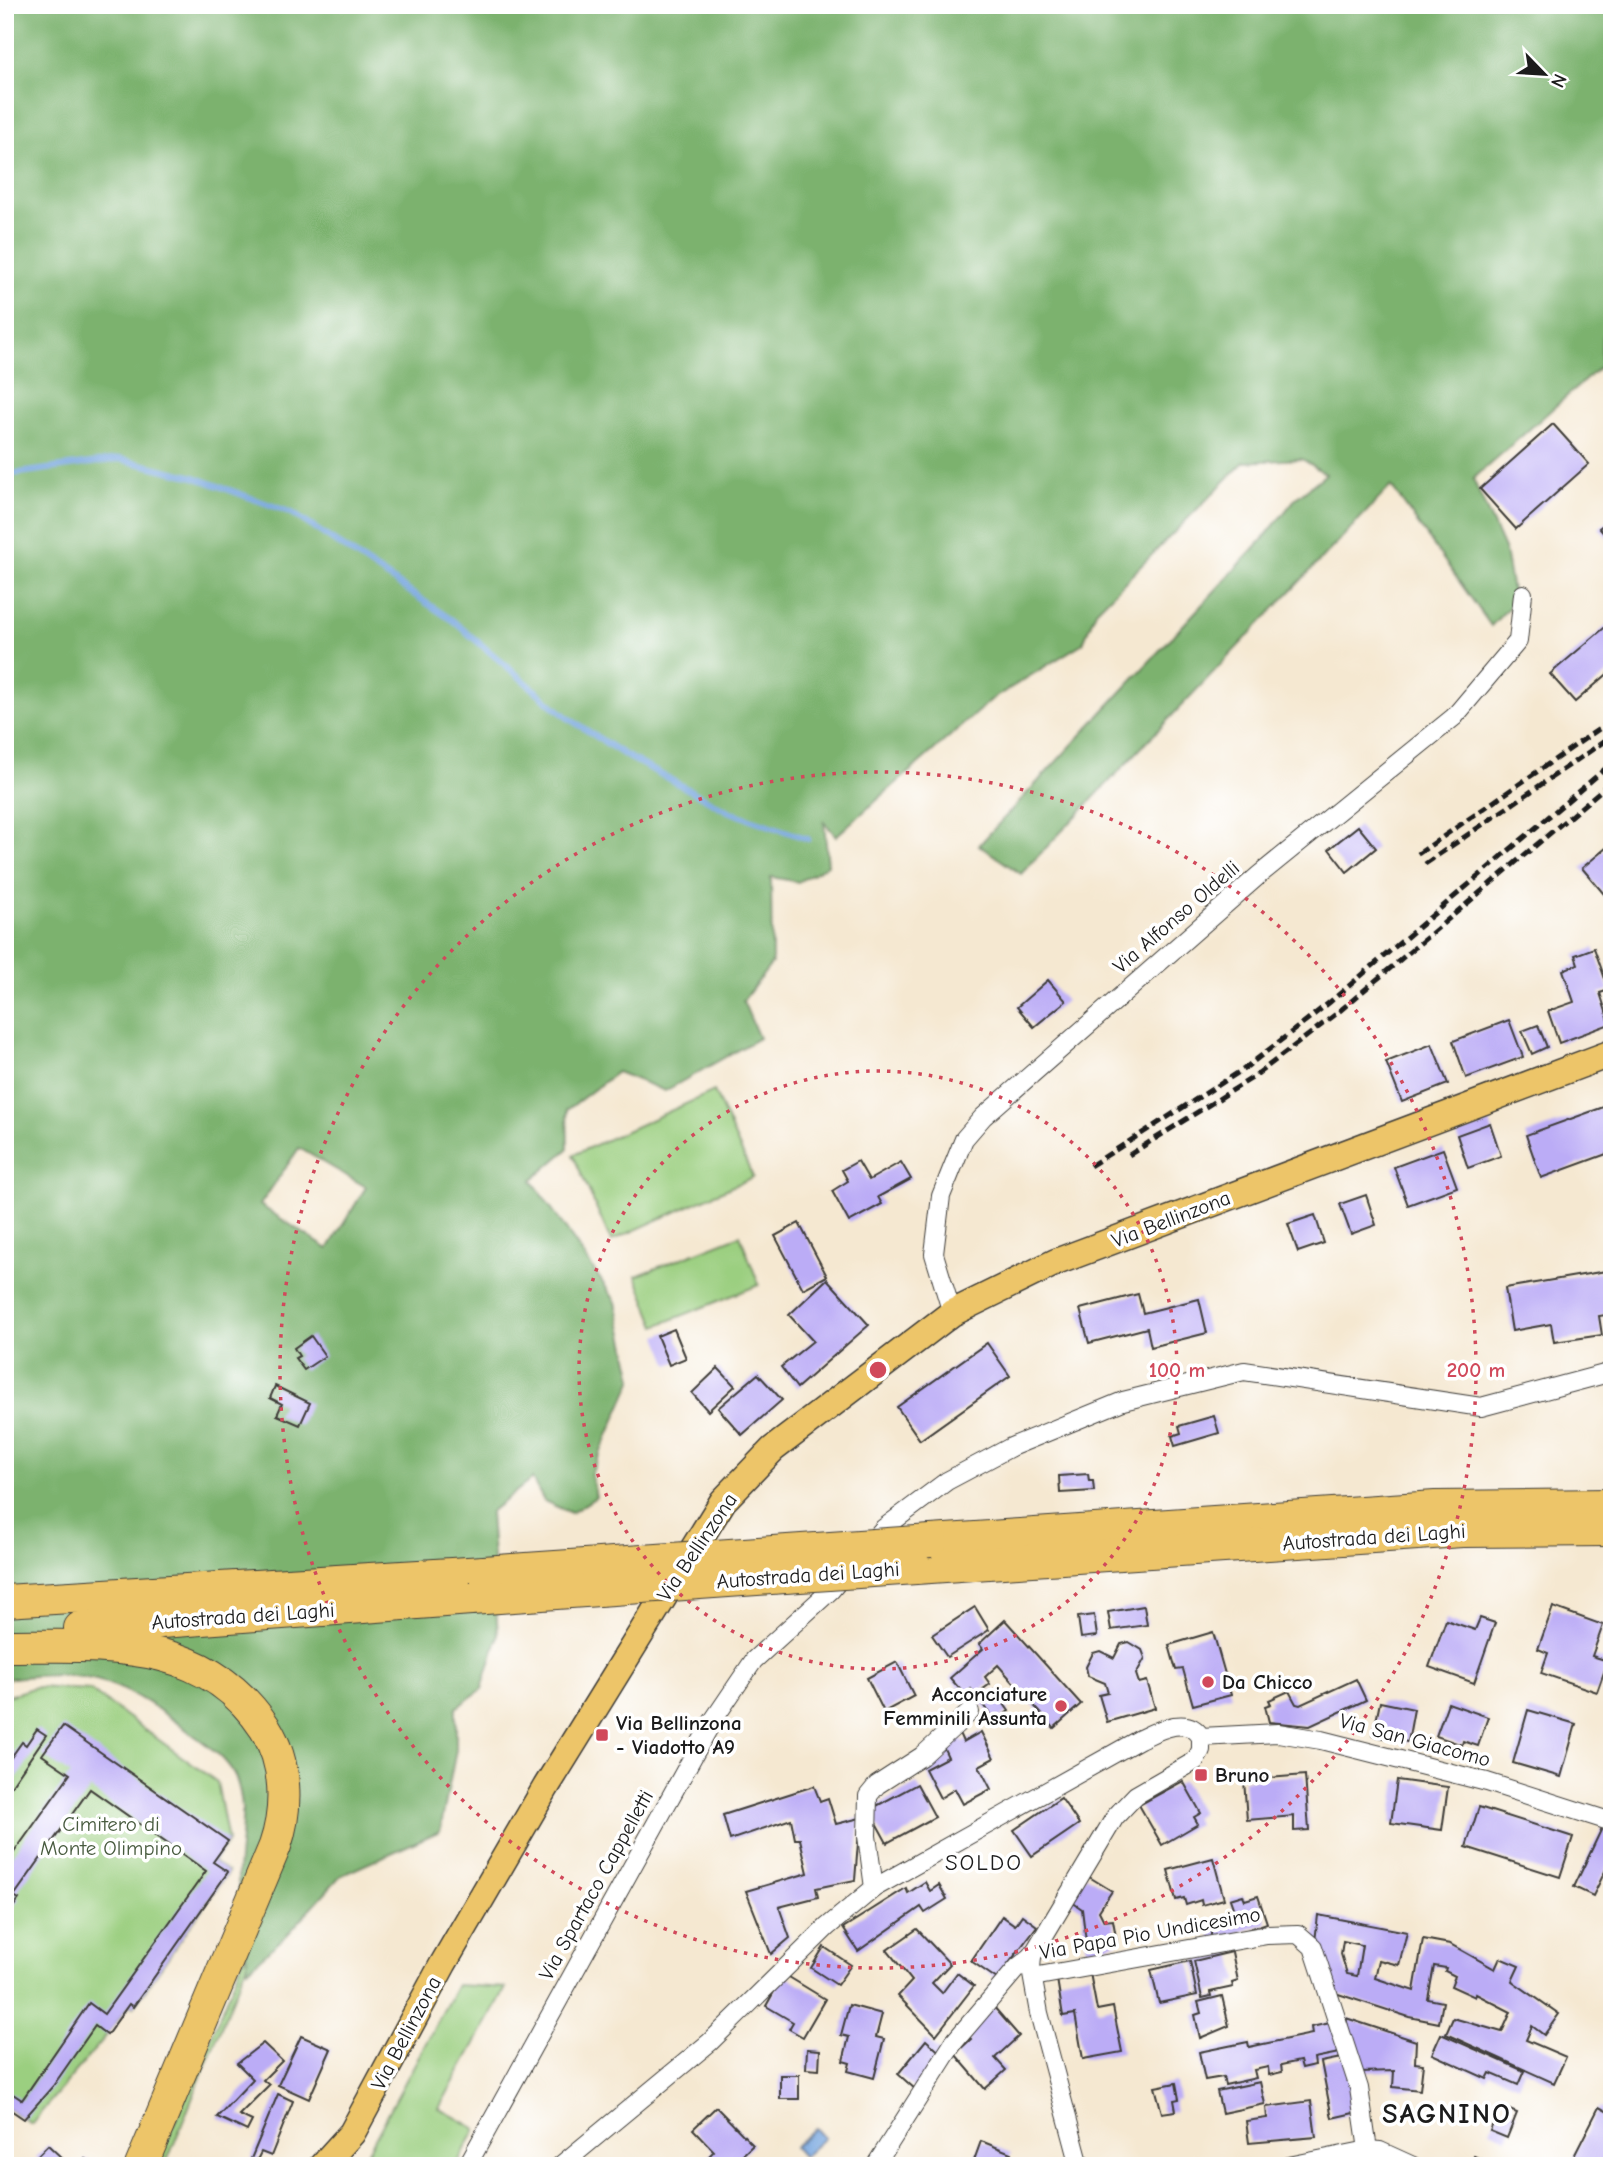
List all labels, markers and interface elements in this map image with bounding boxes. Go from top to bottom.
north arrow [1508,38,1578,108]
text: N [1546,70,1571,91]
street label: Via Alfonso Oldelli [1108,856,1244,978]
street label: Via Bellinzona [1108,1185,1234,1253]
centre of rings [866,1358,890,1382]
text: 100 m [1149,1358,1205,1382]
text: 200 m [1447,1358,1505,1382]
street label: Via Bellinzona [652,1488,742,1606]
street label: Autostrada dei Laghi [1282,1519,1466,1555]
street label: Autostrada dei Laghi [716,1557,900,1593]
street label: Autostrada dei Laghi [151,1598,335,1634]
place label: Da Chicco [1222,1670,1313,1694]
marker: Da Chicco [1200,1674,1216,1690]
place label: Acconciature Femminili Assunta [883,1682,1047,1730]
marker: Acconciature Femminili Assunta [1053,1698,1069,1714]
street label: Via San Giacomo [1337,1708,1493,1772]
place label: Via Bellinzona - Viadotto A9 [616,1711,742,1759]
marker: Via Bellinzona - Viadotto A9 [594,1727,610,1743]
place label: Bruno [1215,1763,1270,1787]
marker: Bruno [1193,1767,1209,1783]
street label: Via Spartaco Cappelletti [534,1786,658,1984]
park label: Cimitero di Monte Olimpino [40,1812,182,1860]
district label: SOLDO [945,1849,1023,1876]
street label: Via Papa Pio Undicesimo [1038,1902,1262,1964]
street label: Via Bellinzona [366,1972,446,2094]
district label: SAGNINO [1382,2098,1512,2130]

